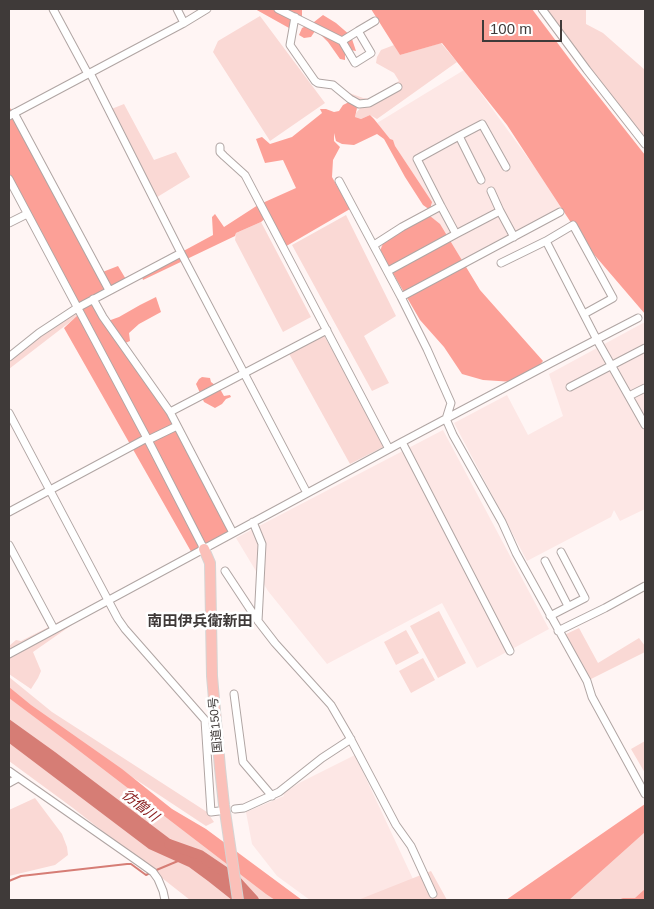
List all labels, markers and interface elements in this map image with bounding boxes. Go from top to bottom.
scale bar [484,10,564,42]
text: 100 m [490,20,532,37]
district label: 南田伊兵衛新田 [148,613,252,631]
street label: 国道150号 [206,696,226,754]
water label: 彷僧川 [118,786,162,826]

